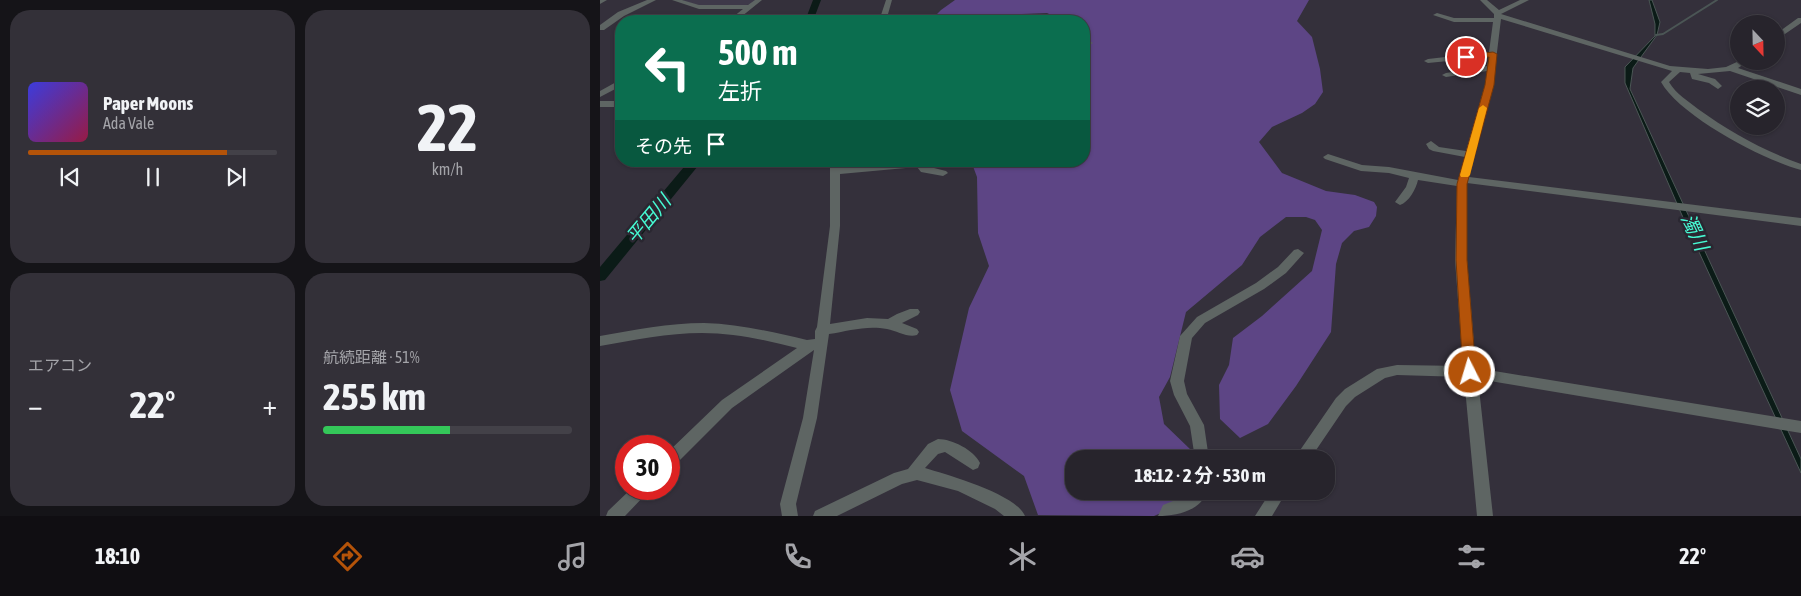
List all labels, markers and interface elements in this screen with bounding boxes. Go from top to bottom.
north arrow [1730,15,1785,70]
map controls [1730,15,1785,135]
text: 500 m [718,32,797,72]
icon: left [635,35,700,100]
pin [1445,36,1487,78]
icon: arrive [1452,43,1480,71]
text: 左折 [718,78,762,104]
button: layers [1730,80,1785,135]
text: 22 [417,90,478,165]
text: Paper Moons [103,92,193,114]
text: Ada Vale [103,114,154,132]
icon: arrive [702,130,730,158]
text: その先 [635,135,692,157]
text: km/h [432,160,463,178]
icon: previous [56,163,84,191]
icon: pause [139,163,167,191]
icon: next [222,163,250,191]
water label: 平田川 [621,189,676,248]
water label: 濁川 [1677,210,1714,256]
position arrow [1443,345,1495,397]
text: 航続距離 · 51% [323,348,420,366]
text: エアコン [28,356,92,374]
text: 255 km [323,375,426,418]
text: 22° [129,383,176,426]
text: − [28,389,43,421]
text: + [262,389,277,421]
speed limit sign: 30 [615,435,680,500]
text: 18:12 · 2 分 · 530 m [1134,464,1266,486]
icon: directions [330,539,365,574]
icon: music [555,539,590,574]
icon: phone [780,539,815,574]
icon: climate [1005,539,1040,574]
icon: car [1230,539,1265,574]
icon: filters [1454,539,1489,574]
text: 18:10 [95,543,140,569]
text: 22° [1679,543,1706,569]

